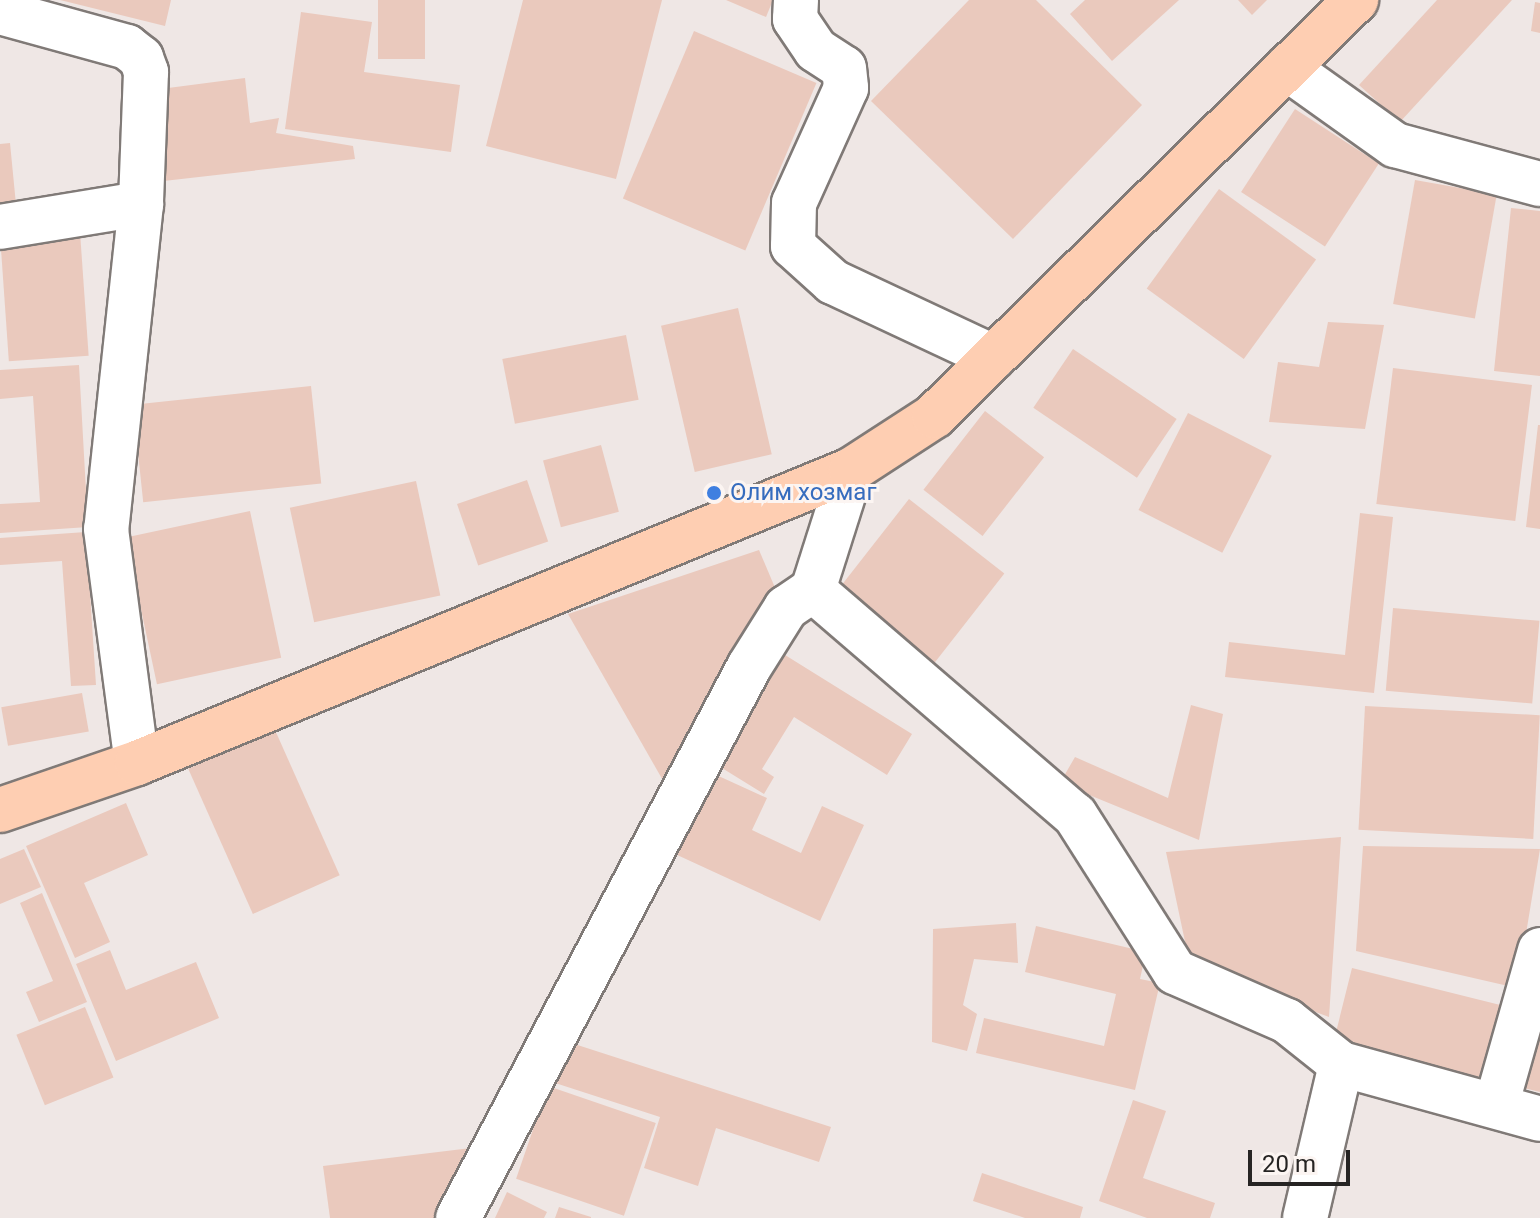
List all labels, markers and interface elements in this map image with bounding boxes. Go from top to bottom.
place label: Олим хозмаг [730,479,876,507]
marker: Олим хозмаг [705,484,723,502]
scale bar [1252,1134,1354,1184]
text: 20 m [1262,1150,1316,1178]

